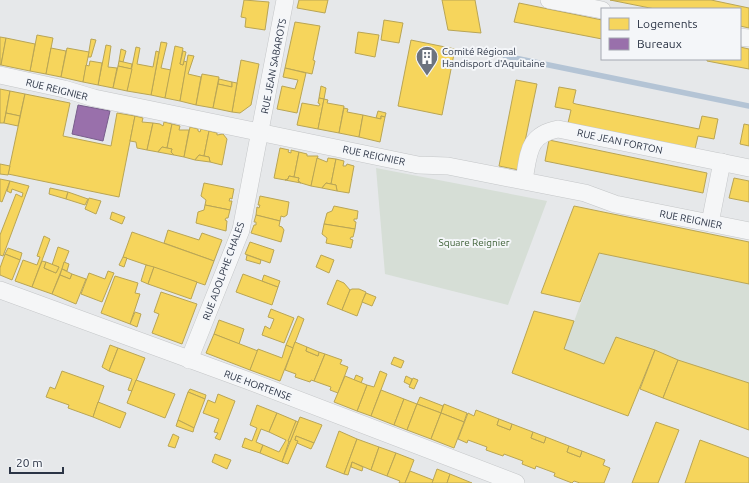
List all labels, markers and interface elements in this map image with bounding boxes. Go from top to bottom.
legend [601,8,741,60]
text: Logements [637,17,697,30]
street label: RUE JEAN SABAROTS [259,18,288,115]
text: Bureaux [637,37,682,50]
building icon: Comité Régional Handisport d'Aquitaine [414,44,440,77]
place label: Comité Régional Handisport d'Aquitaine [442,46,545,69]
street label: RUE REIGNIER [25,76,89,103]
street label: RUE JEAN FORTON [576,127,664,156]
street label: RUE REIGNIER [342,144,406,167]
street label: RUE REIGNIER [659,208,723,231]
street label: RUE ADOLPHE CHALES [201,221,246,322]
park label: Square Reignier [439,237,510,248]
street label: RUE HORTENSE [223,368,293,403]
scale bar [10,449,63,475]
text: 20 m [16,456,43,469]

